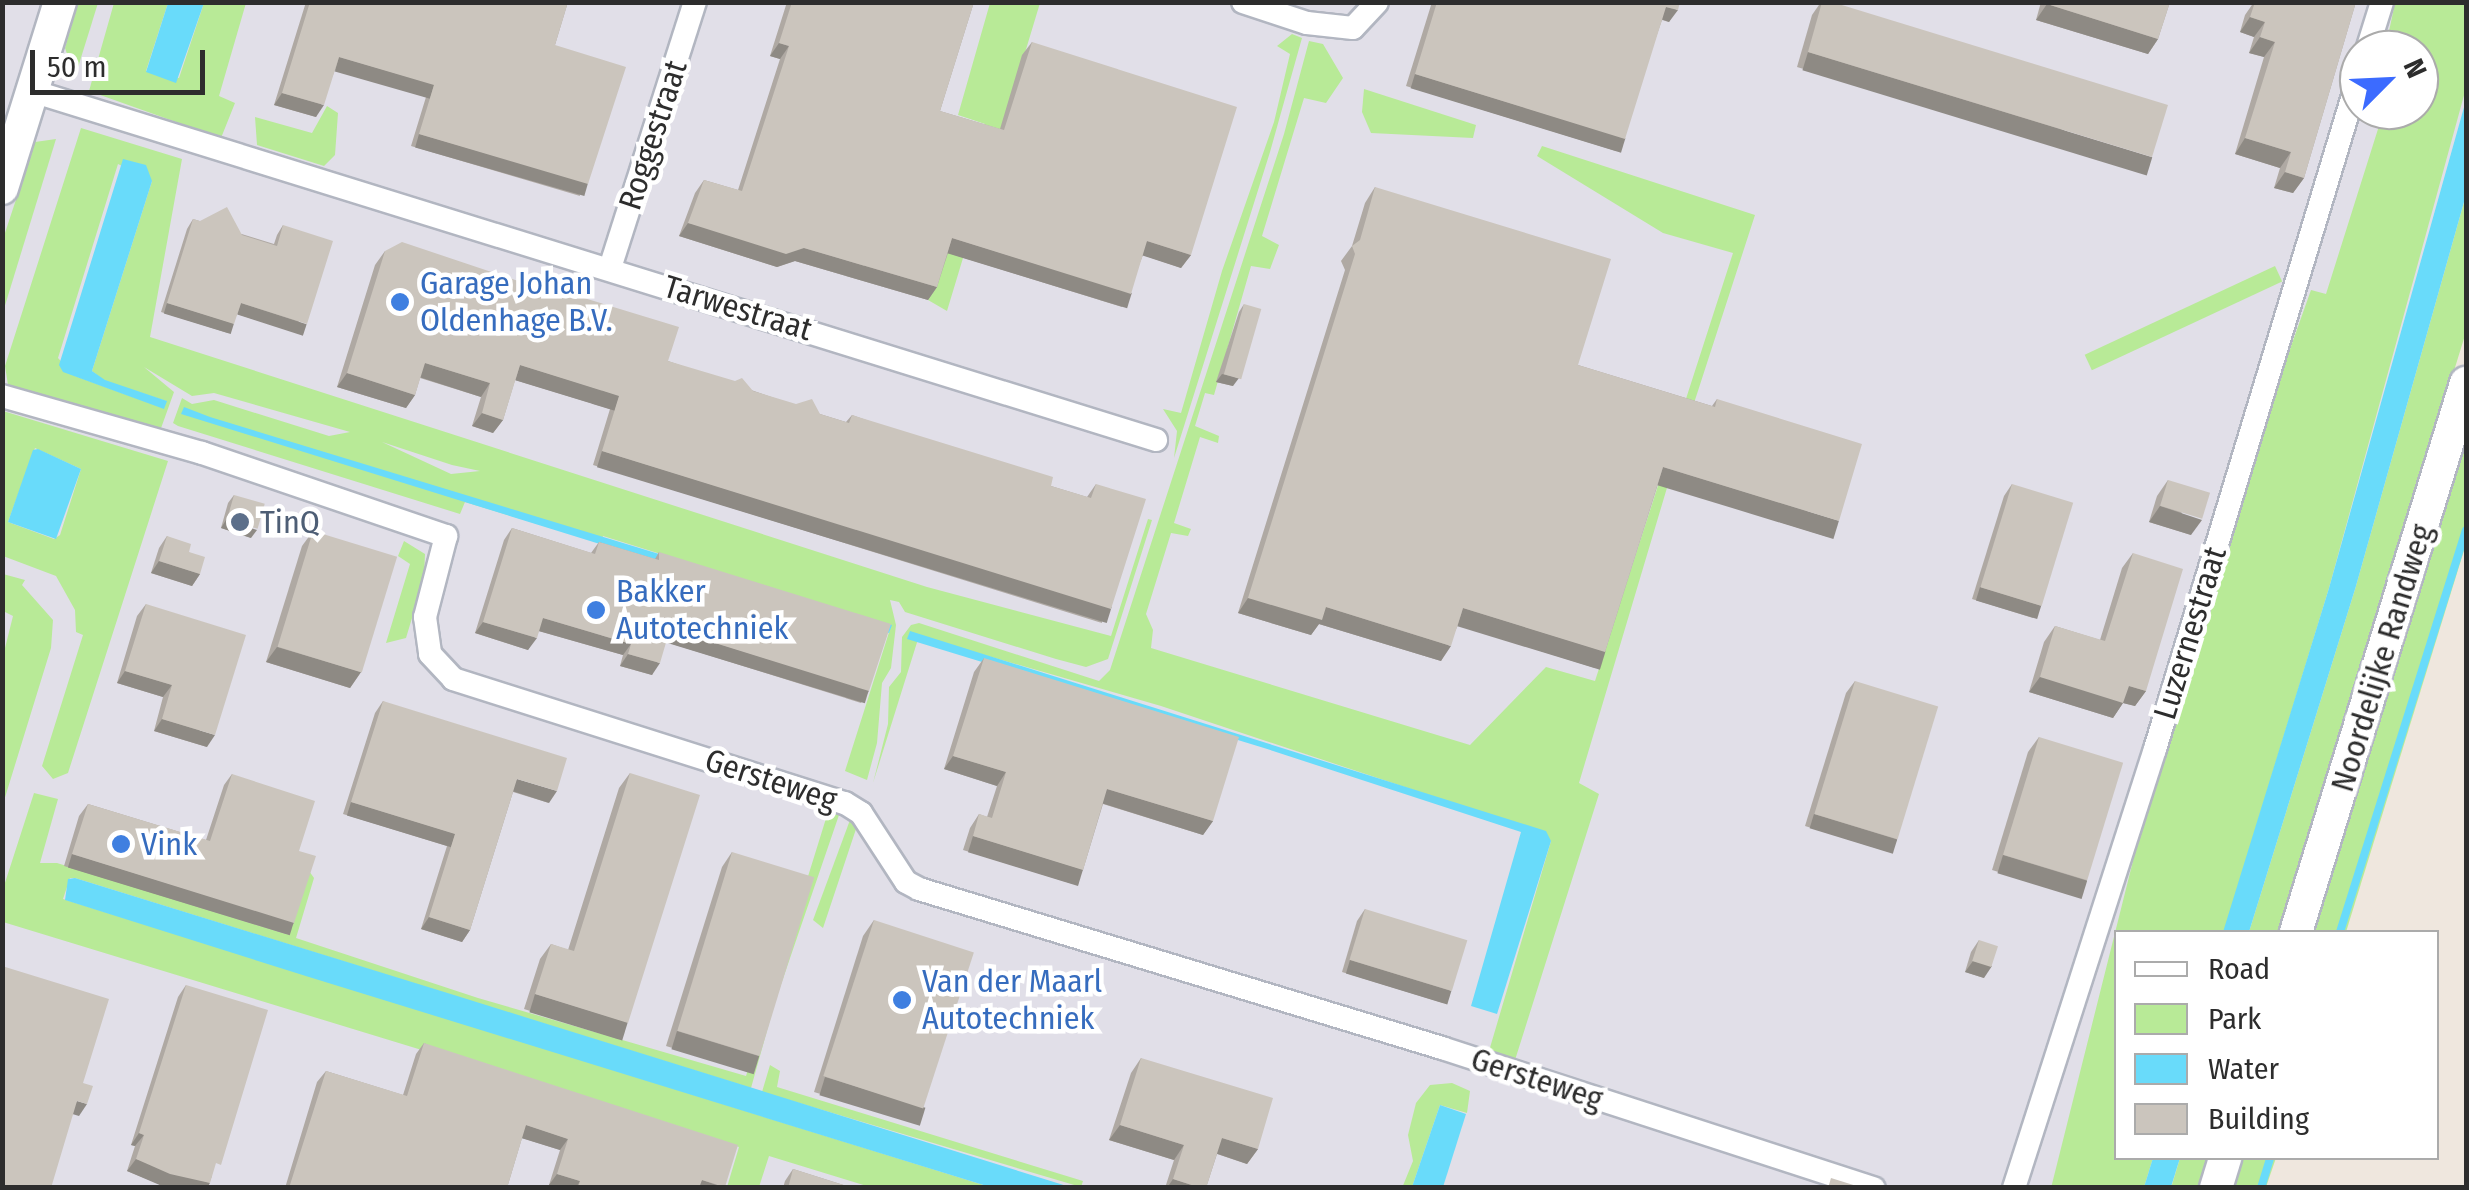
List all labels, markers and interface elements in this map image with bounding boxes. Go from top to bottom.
scale bar [35,30,210,92]
north arrow [2339,30,2439,130]
text: 50 m [47,49,107,85]
text: N [2397,54,2434,83]
street label: Roggestraat [611,55,695,215]
place label: Garage Johan Oldenhage B.V. [420,265,612,340]
street label: Tarwestraat [659,267,817,349]
marker: Garage Johan Oldenhage B.V. [389,291,411,313]
place label: TinQ [260,503,320,541]
marker: TinQ [229,511,251,533]
street label: Noordelijke Randweg [2323,520,2441,796]
street label: Luzernestraat [2146,542,2234,724]
place label: Bakker Autotechniek [616,573,788,648]
marker: Bakker Autotechniek [585,599,607,621]
street label: Gersteweg [700,741,842,819]
place label: Vink [141,825,197,863]
marker: Vink [110,833,132,855]
legend [2114,930,2439,1160]
text: Road [2208,951,2270,987]
place label: Van der Maarl Autotechniek [922,963,1102,1038]
marker: Van der Maarl Autotechniek [891,989,913,1011]
text: Park [2208,1001,2261,1037]
street label: Gersteweg [1466,1040,1608,1118]
text: Water [2208,1051,2279,1087]
text: Building [2208,1101,2309,1137]

